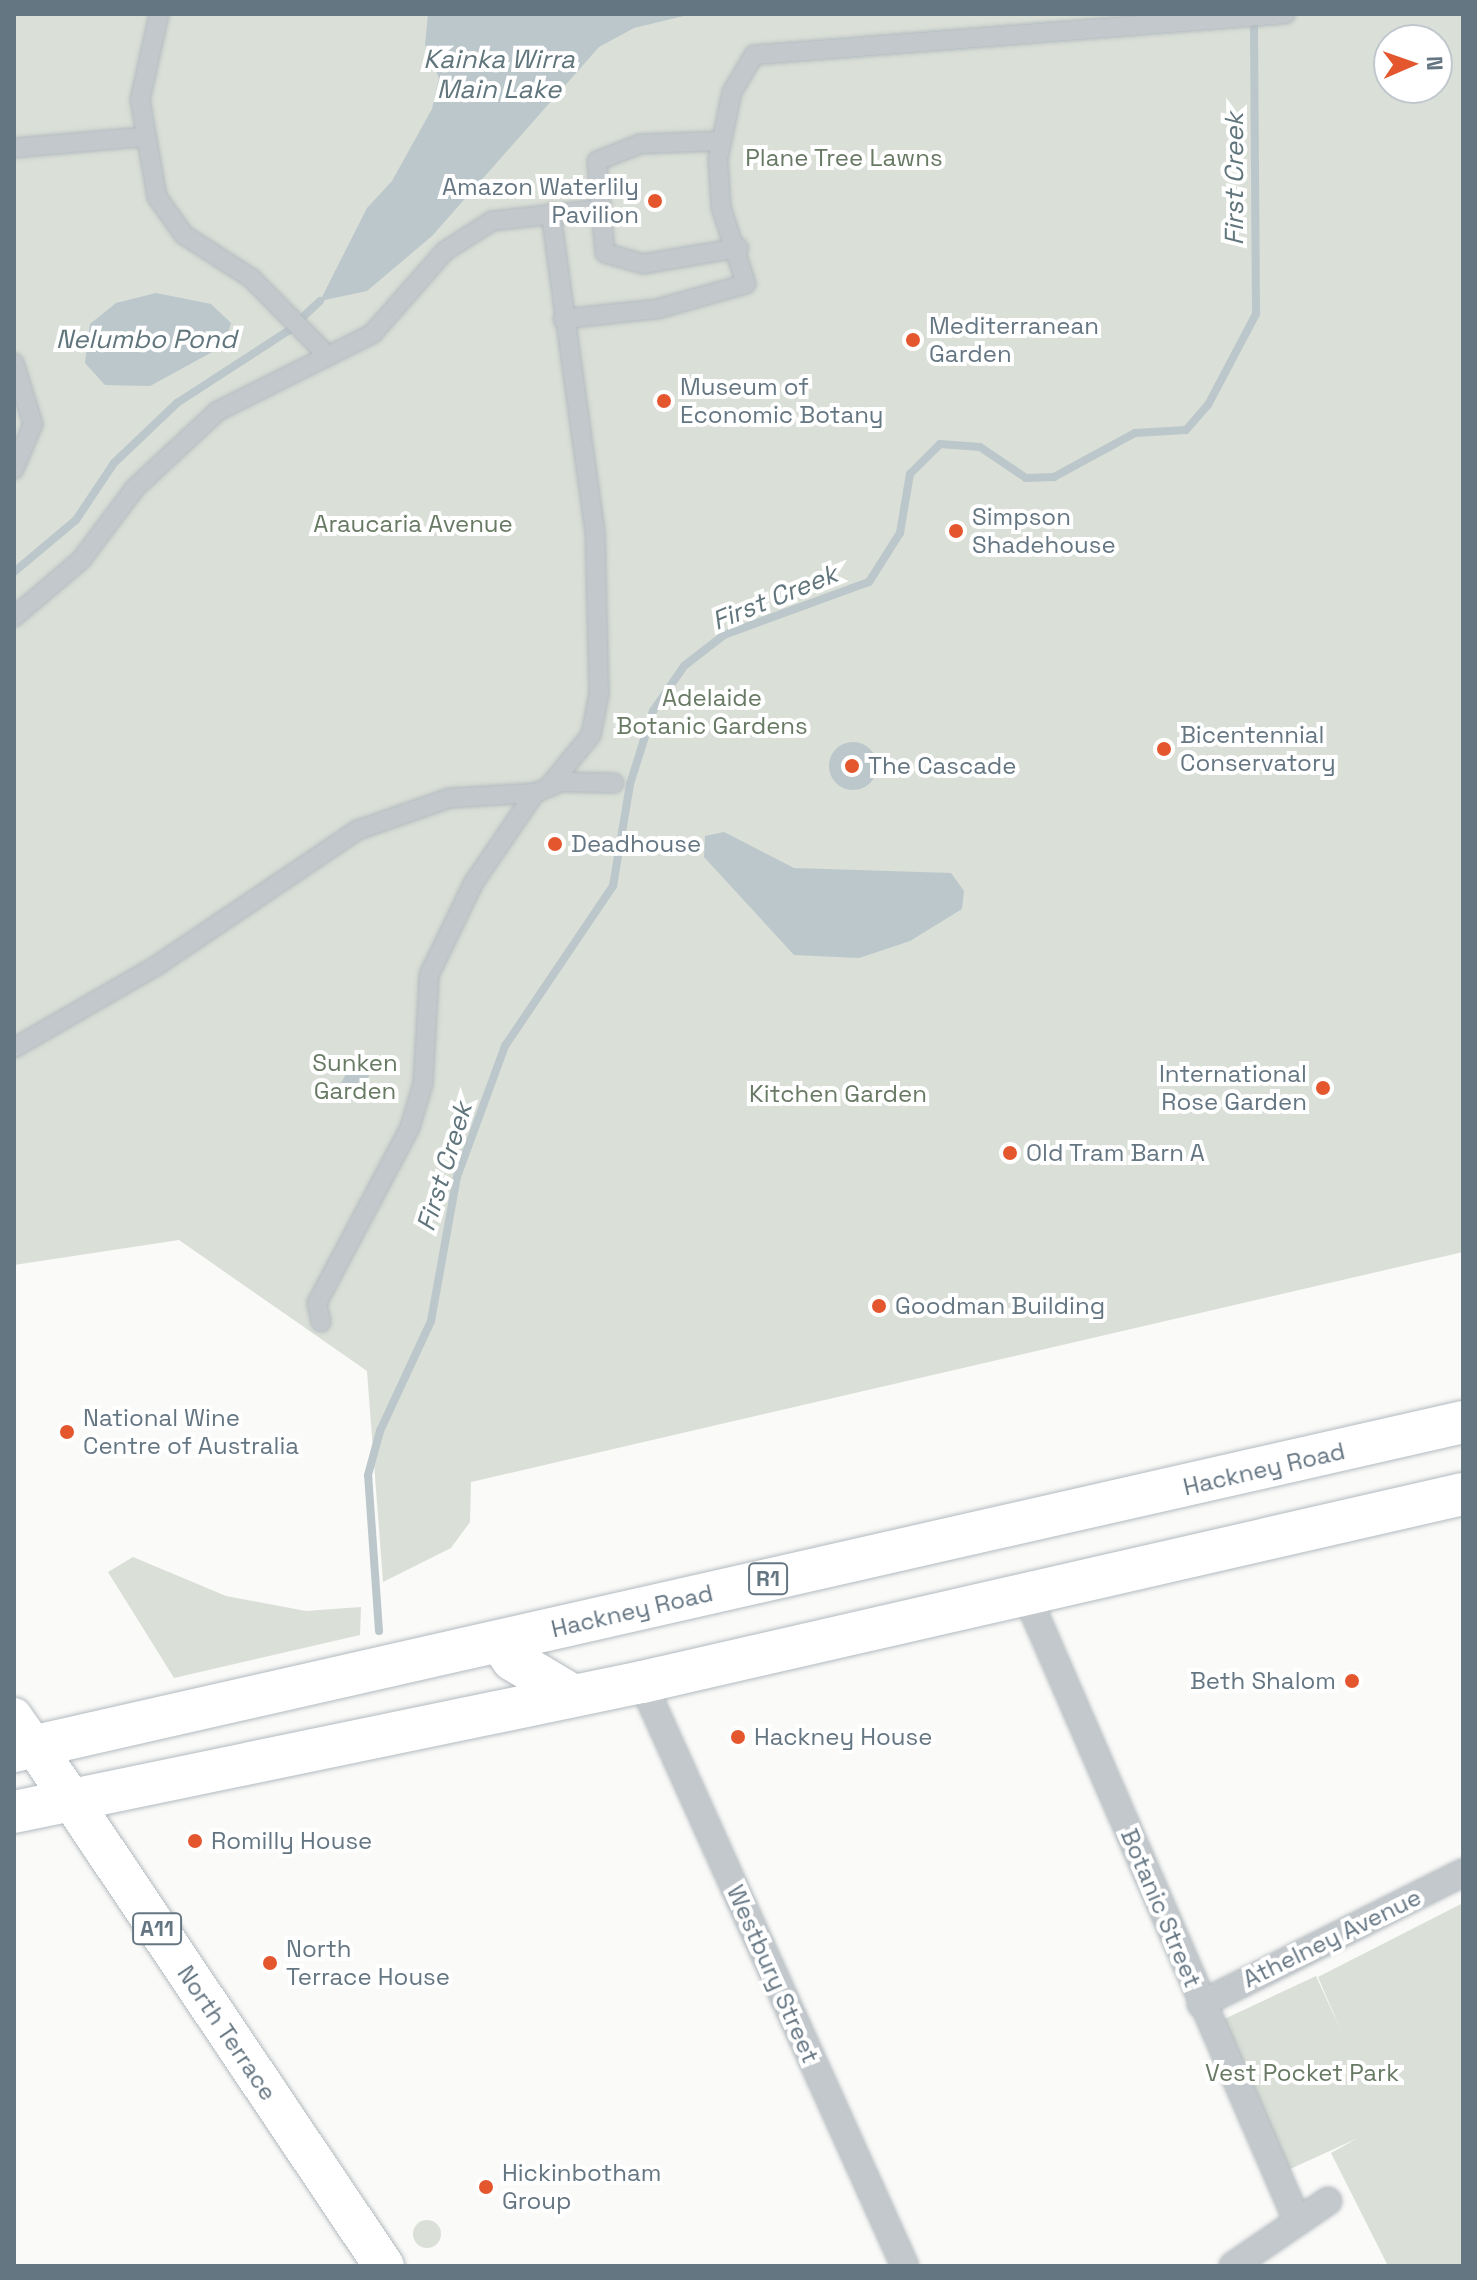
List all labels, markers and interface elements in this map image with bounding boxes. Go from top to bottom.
north arrow [1373,24,1453,104]
water label: Kainka Wirra Main Lake [423,44,575,106]
text: N [1421,55,1449,71]
water label: First Creek [1219,113,1251,245]
park label: Plane Tree Lawns [745,144,943,172]
place label: Amazon Waterlily Pavilion [442,173,639,229]
marker: Amazon Waterlily Pavilion [646,192,664,210]
place label: Mediterranean Garden [929,312,1099,368]
water label: Nelumbo Pond [56,324,236,356]
marker: Mediterranean Garden [904,331,922,349]
place label: Museum of Economic Botany [680,373,883,429]
marker: Museum of Economic Botany [655,392,673,410]
place label: Simpson Shadehouse [972,503,1116,559]
park label: Araucaria Avenue [313,510,513,538]
marker: Simpson Shadehouse [947,522,965,540]
water label: First Creek [708,559,842,637]
park label: Adelaide Botanic Gardens [616,684,808,740]
place label: Bicentennial Conservatory [1180,721,1336,777]
marker: Bicentennial Conservatory [1155,740,1173,758]
place label: The Cascade [868,752,1016,780]
marker: The Cascade [843,757,861,775]
place label: Deadhouse [571,830,701,858]
marker: Deadhouse [546,835,564,853]
park label: Sunken Garden [312,1049,398,1105]
place label: International Rose Garden [1159,1060,1307,1116]
marker: International Rose Garden [1314,1079,1332,1097]
park label: Kitchen Garden [749,1080,927,1108]
water label: First Creek [411,1099,479,1235]
place label: Old Tram Barn A [1026,1139,1206,1167]
marker: Old Tram Barn A [1001,1144,1019,1162]
place label: Goodman Building [895,1292,1105,1320]
marker: Goodman Building [870,1297,888,1315]
place label: National Wine Centre of Australia [83,1404,299,1460]
marker: National Wine Centre of Australia [58,1423,76,1441]
street label: Hackney Road [1180,1436,1348,1502]
road number: R1 [748,1561,788,1597]
street label: Hackney Road [548,1578,716,1644]
place label: Beth Shalom [1190,1667,1336,1695]
marker: Beth Shalom [1343,1672,1361,1690]
place label: Hackney House [754,1723,932,1751]
marker: Hackney House [729,1728,747,1746]
street label: Botanic Street [1115,1824,1207,1992]
place label: Romilly House [211,1827,372,1855]
marker: Romilly House [186,1832,204,1850]
street label: Westbury Street [721,1881,825,2067]
street label: Athelney Avenue [1238,1882,1426,1994]
road number: A11 [131,1911,183,1947]
place label: North Terrace House [286,1935,450,1991]
marker: North Terrace House [261,1954,279,1972]
street label: North Terrace [171,1960,283,2106]
park label: Vest Pocket Park [1205,2059,1399,2087]
place label: Hickinbotham Group [502,2159,661,2215]
marker: Hickinbotham Group [477,2178,495,2196]

